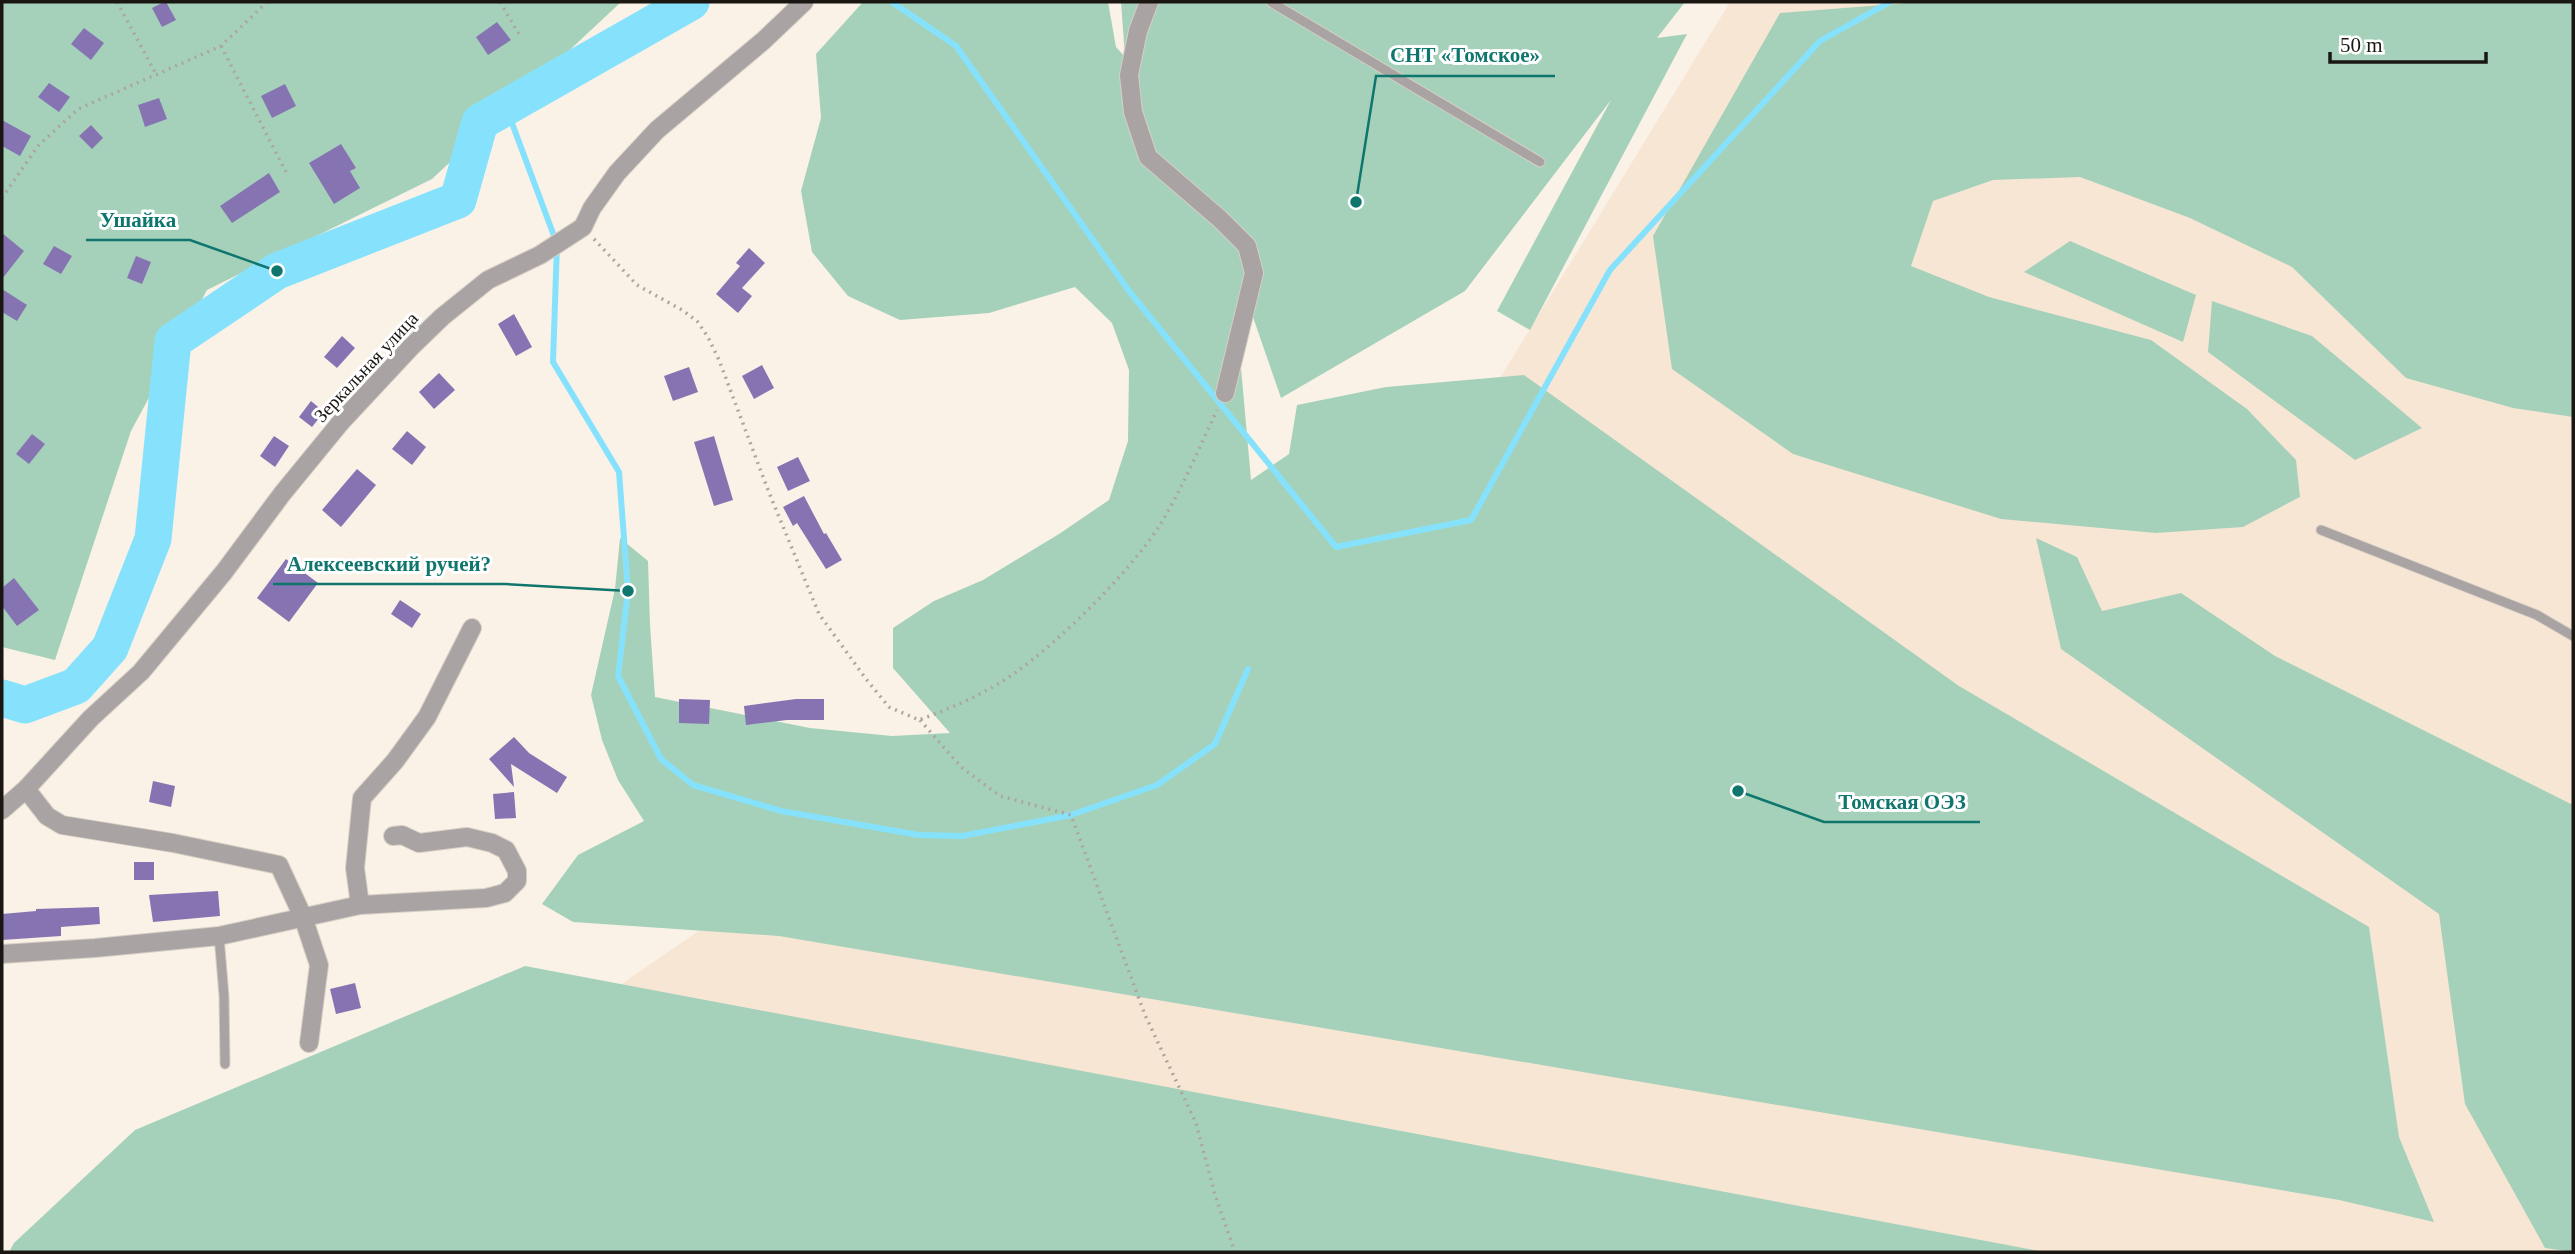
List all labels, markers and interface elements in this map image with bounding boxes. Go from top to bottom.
scale bar [2330,21,2486,65]
text: 50 m [2340,33,2383,57]
callout: СНТ «Томское» [1376,34,1555,76]
text: СНТ «Томское» [1390,43,1540,67]
callout: Ушайка [86,198,190,240]
text: Ушайка [100,208,177,232]
street label: Зеркальная улица [310,307,423,426]
callout: Алексеевский ручей? [273,542,505,584]
text: Алексеевский ручей? [287,552,491,576]
callout: Томская ОЭЗ [1824,780,1980,822]
text: Томская ОЭЗ [1838,790,1966,814]

